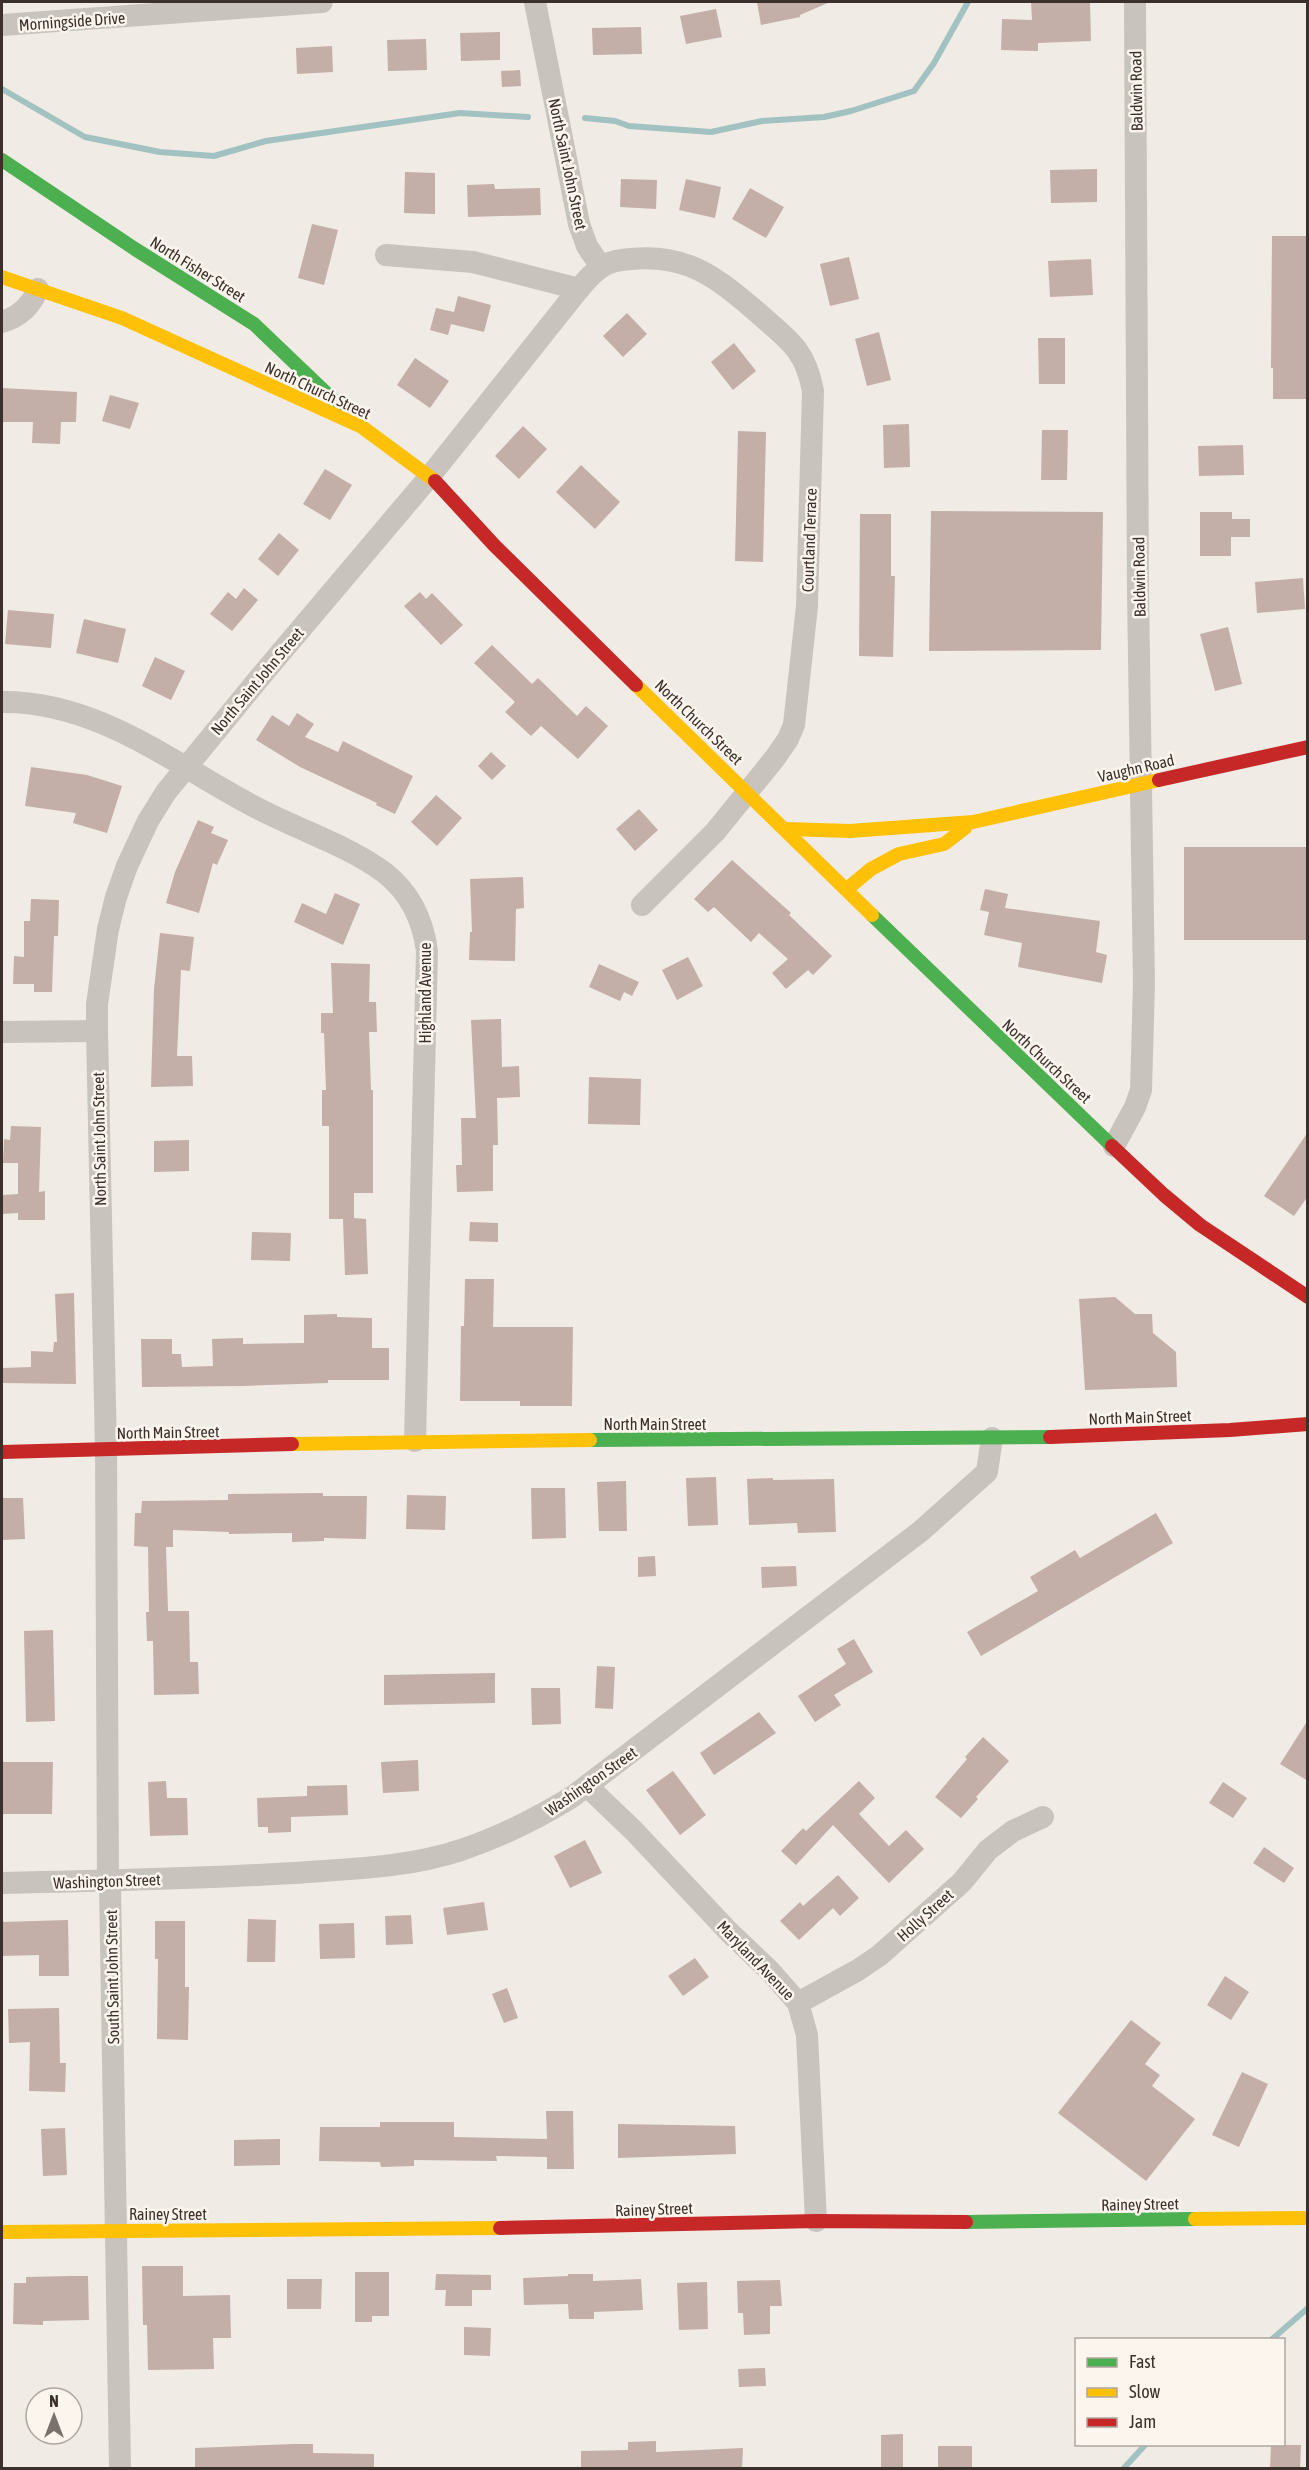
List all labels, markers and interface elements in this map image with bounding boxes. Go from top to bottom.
street label: Morningside Drive [18,8,126,35]
street label: Baldwin Road [1126,51,1146,131]
street label: North Saint John Street [545,97,591,232]
street label: North Fisher Street [147,233,249,306]
street label: North Church Street [262,358,374,423]
street label: Courtland Terrace [798,488,820,592]
street label: Baldwin Road [1129,537,1149,617]
street label: North Saint John Street [207,624,307,738]
street label: North Church Street [652,676,747,769]
street label: Vaughn Road [1096,750,1176,786]
street label: Highland Avenue [416,942,435,1044]
street label: North Church Street [999,1015,1095,1107]
street label: North Saint John Street [89,1071,109,1206]
street label: North Main Street [1088,1406,1192,1428]
street label: North Main Street [604,1415,707,1433]
street label: North Main Street [116,1422,220,1442]
street label: Washington Street [542,1743,641,1820]
street label: Washington Street [53,1870,161,1893]
street label: Holly Street [893,1885,958,1946]
street label: South Saint John Street [102,1909,122,2044]
street label: Maryland Avenue [713,1917,798,2004]
street label: Rainey Street [1101,2194,1179,2215]
street label: Rainey Street [615,2199,694,2220]
street label: Rainey Street [129,2205,207,2224]
legend [1075,2338,1285,2446]
text: Fast [1129,2351,1156,2372]
text: Slow [1129,2381,1160,2402]
north arrow [24,2386,84,2446]
text: N [49,2392,59,2410]
text: Jam [1129,2411,1156,2432]

